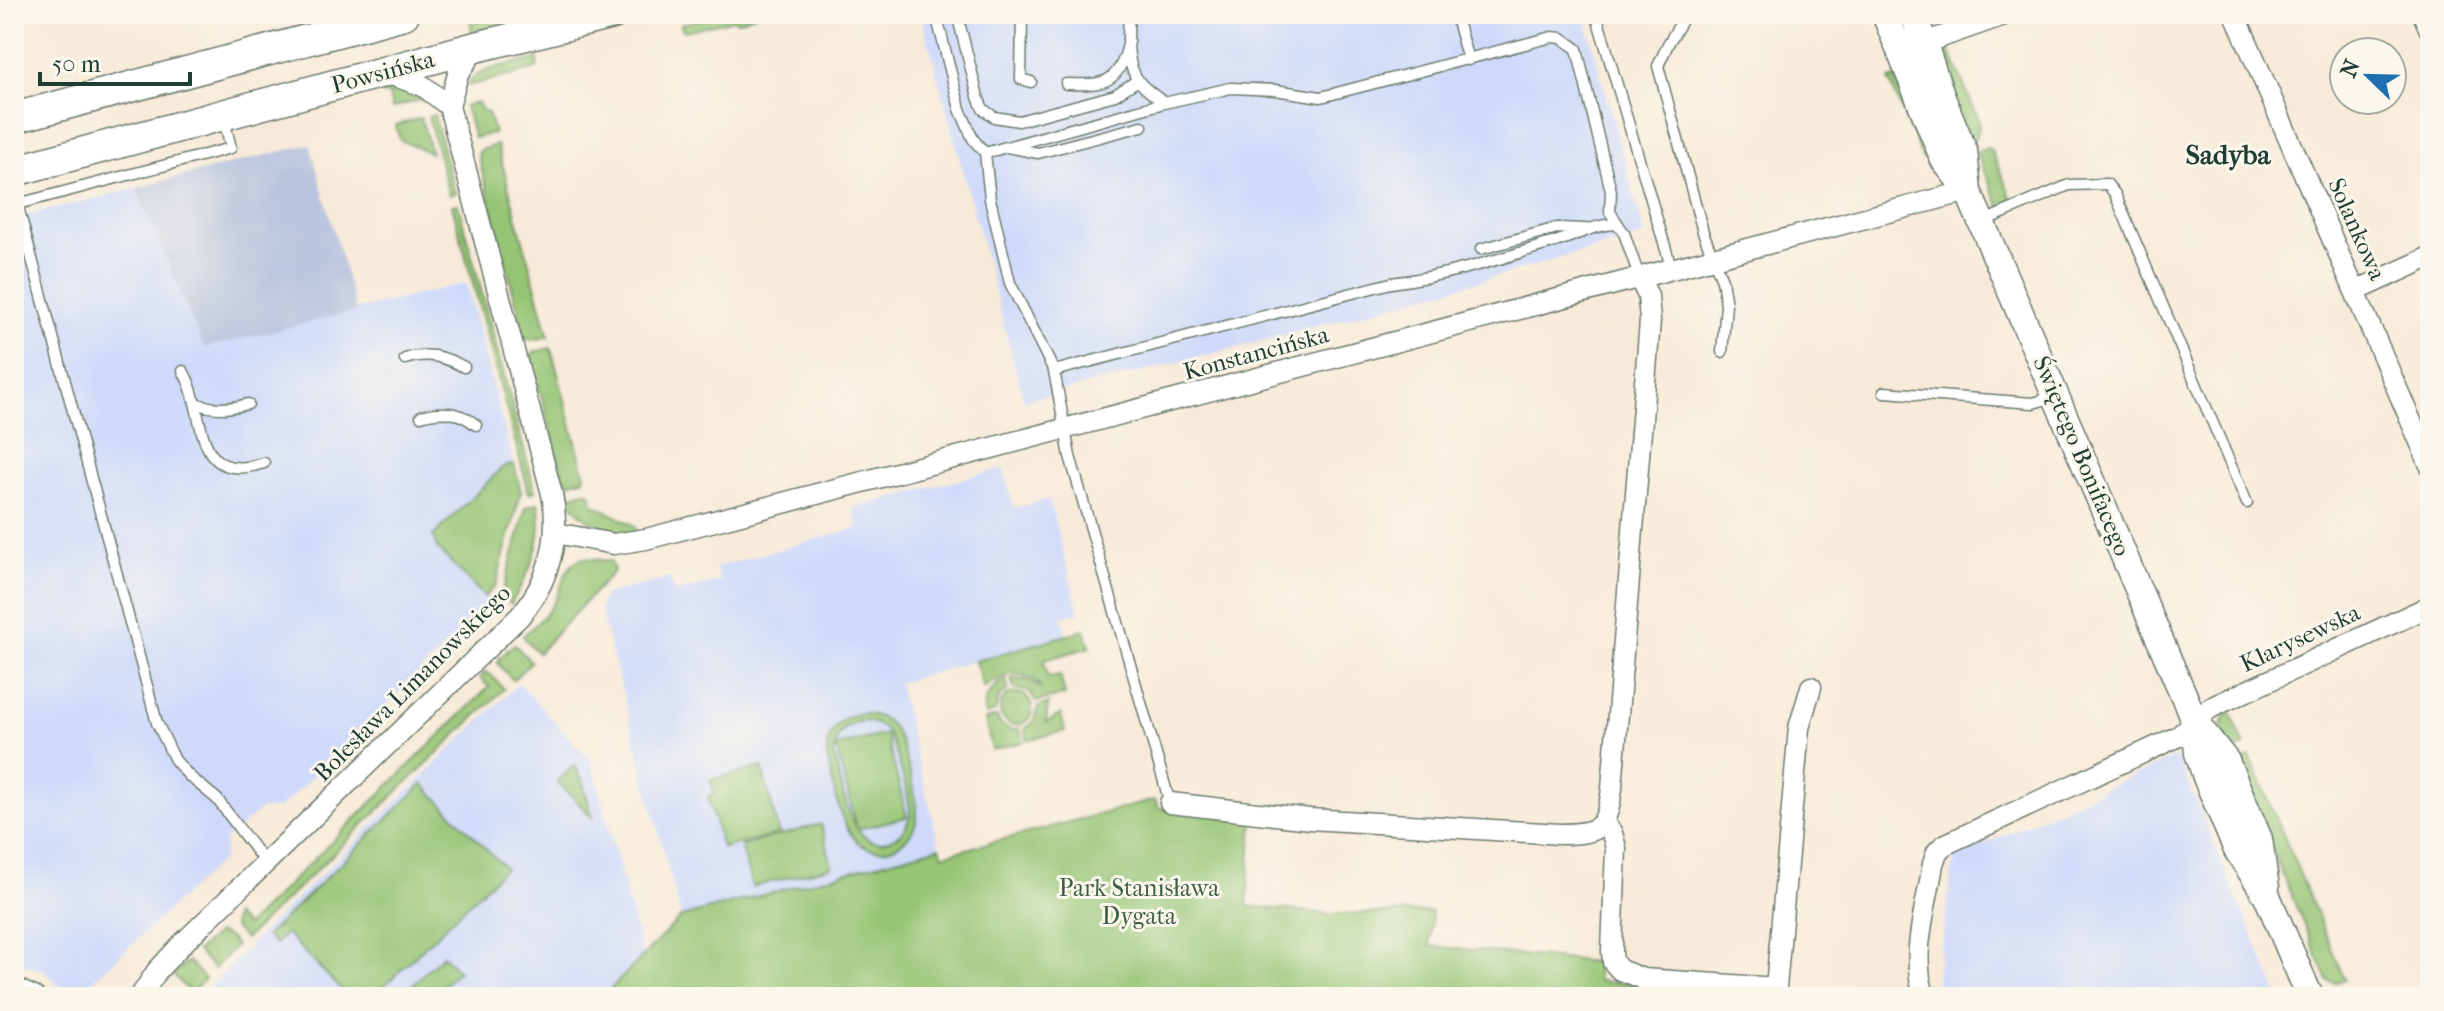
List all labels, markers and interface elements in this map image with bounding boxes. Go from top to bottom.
scale bar [40,36,190,86]
north arrow [2328,36,2408,116]
street label: Powsińska [328,45,439,99]
text: 50 m [52,50,101,78]
text: N [2335,56,2366,81]
district label: Sadyba [2186,138,2271,171]
street label: Solankowa [2322,174,2392,285]
street label: Konstancińska [1180,320,1333,386]
street label: Świętego Bonifacego [2026,352,2138,560]
street label: Bolesława Limanowskiego [308,579,516,787]
street label: Klarysewska [2236,598,2365,678]
park label: Park Stanisława Dygata [1059,874,1220,930]

